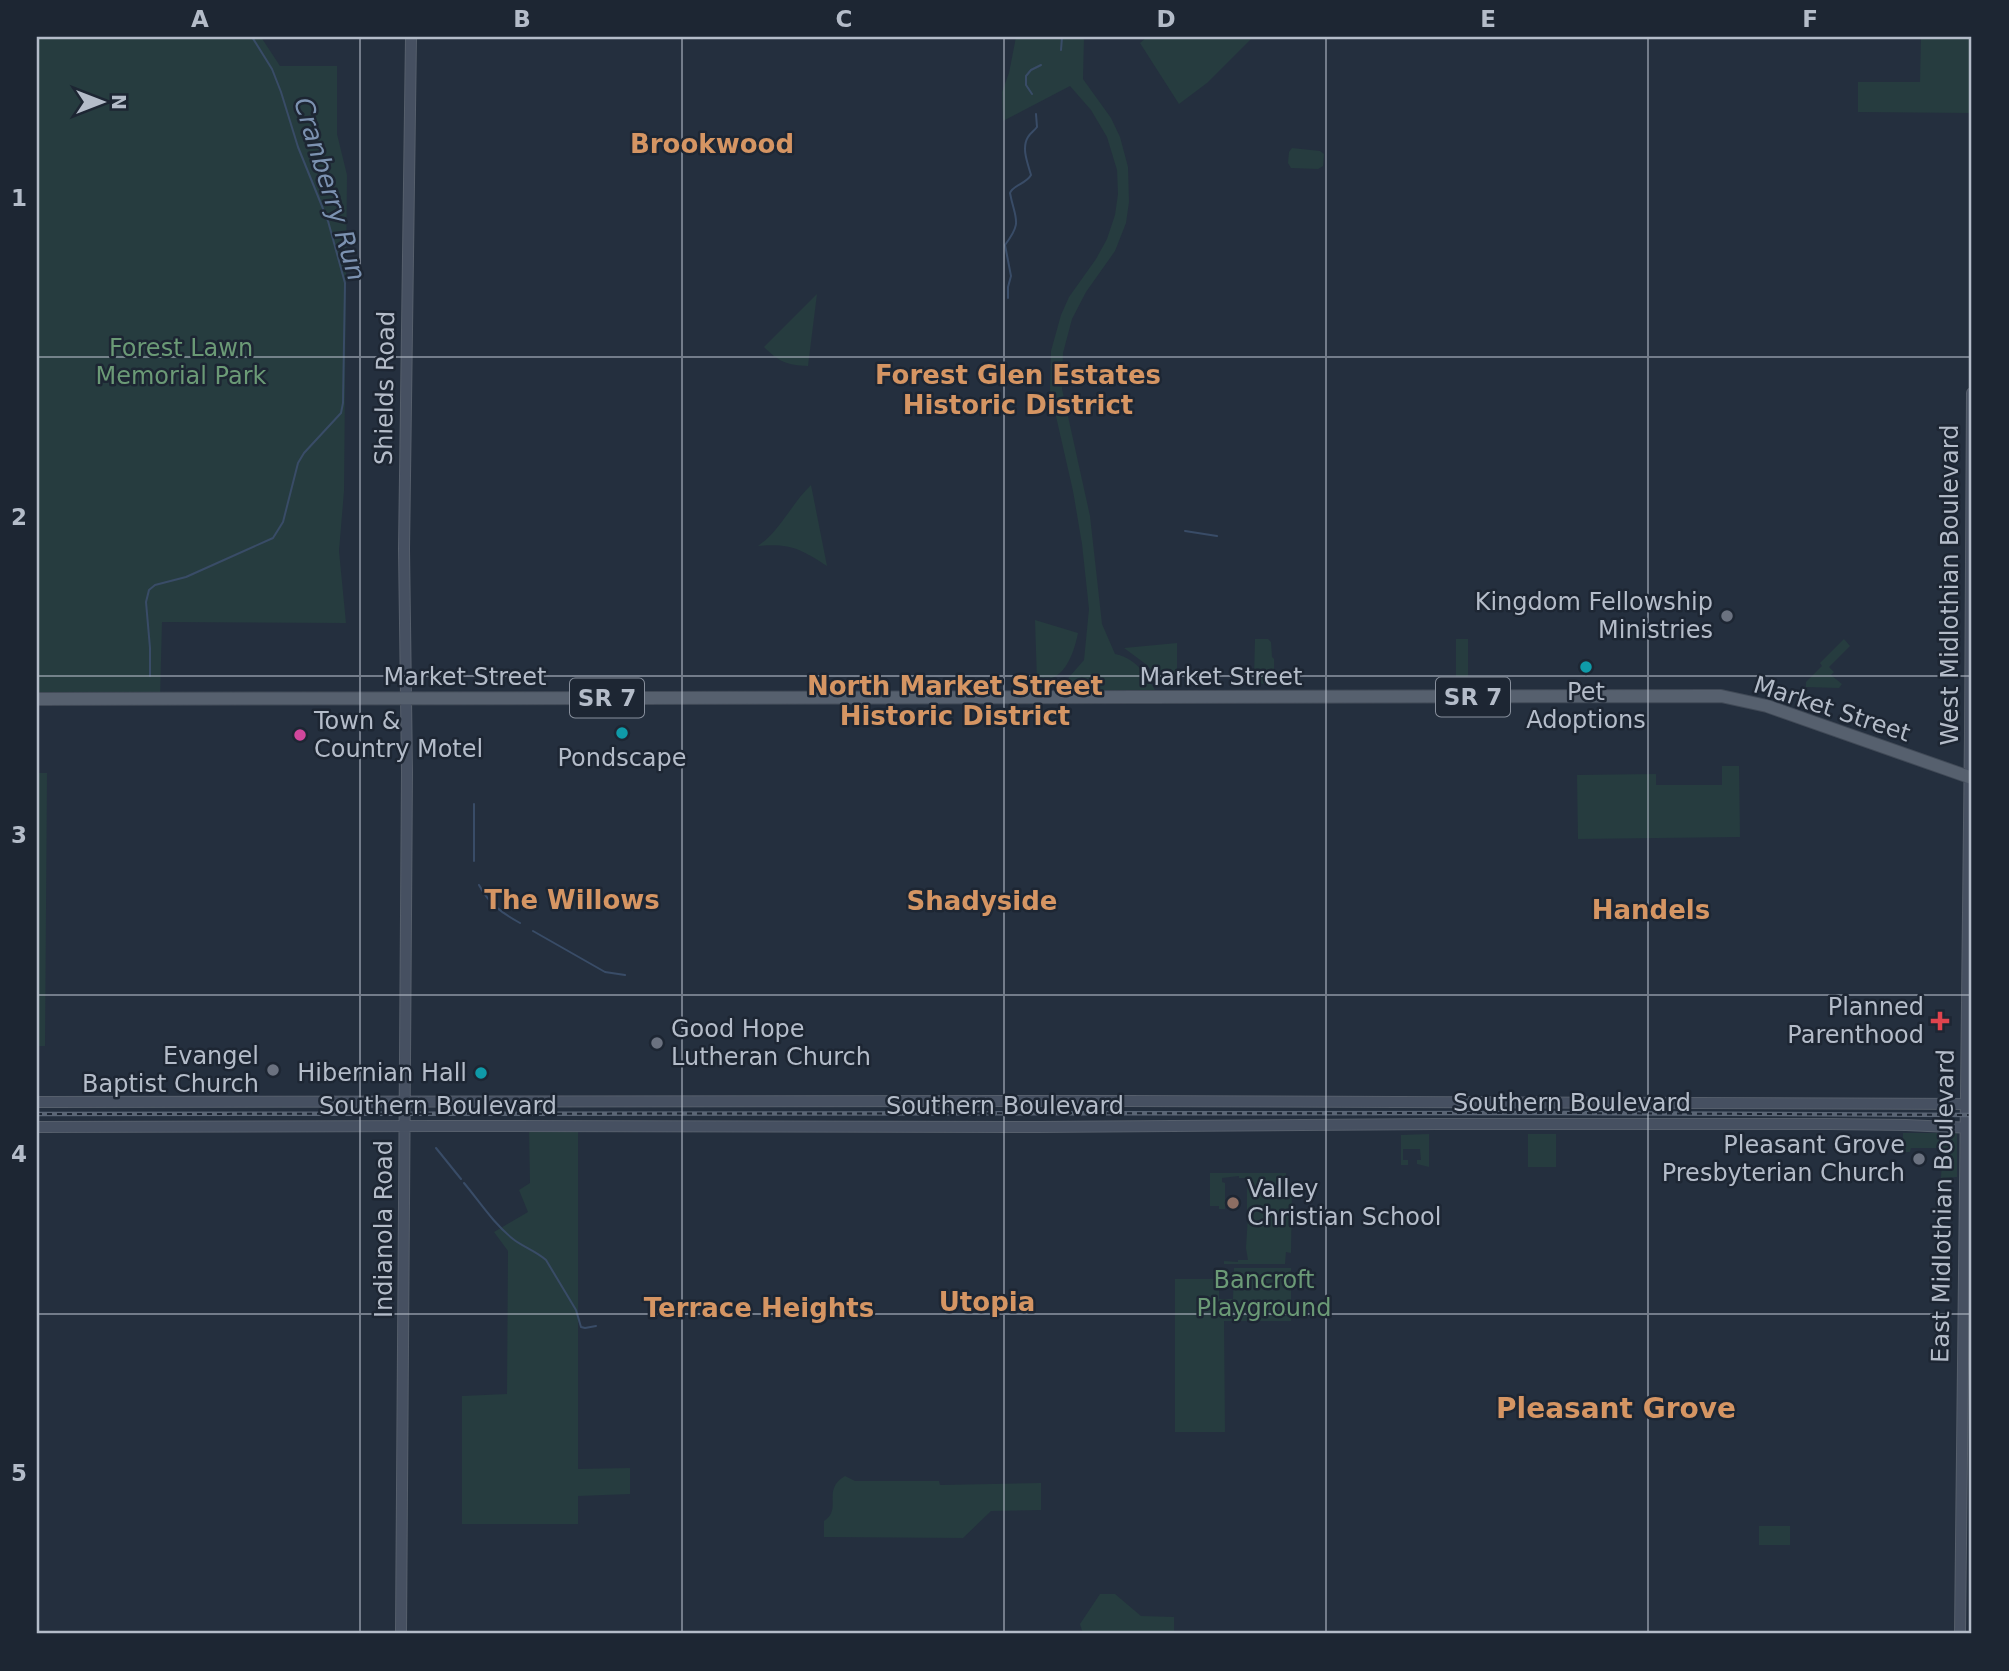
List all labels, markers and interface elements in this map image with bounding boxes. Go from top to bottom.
text: A [191,6,209,32]
text: B [513,6,531,32]
text: C [836,6,852,32]
text: D [1156,6,1176,32]
text: E [1480,6,1496,32]
text: F [1802,6,1818,32]
north arrow [66,66,136,136]
text: N [108,94,130,110]
water label: Cranberry Run [288,94,372,284]
district label: Brookwood [630,129,794,159]
text: 1 [11,185,27,211]
street label: Shields Road [370,311,400,465]
park label: Forest Lawn Memorial Park [96,334,267,390]
district label: Forest Glen Estates Historic District [875,360,1161,420]
street label: West Midlothian Boulevard [1936,425,1964,745]
text: 2 [11,504,27,530]
place label: Kingdom Fellowship Ministries [1475,588,1713,644]
marker: Kingdom Fellowship Ministries [1719,608,1735,624]
marker: Pet Adoptions [1578,659,1594,675]
street label: Market Street [383,663,547,691]
street label: Market Street [1139,663,1303,691]
street label: Market Street [1750,670,1914,748]
district label: North Market Street Historic District [807,671,1103,731]
road number: SR 7 [570,678,644,718]
road number: SR 7 [1436,678,1510,716]
place label: Pet Adoptions [1526,678,1646,734]
place label: Town & Country Motel [313,707,483,763]
marker: Pondscape [614,725,630,741]
marker: Town & Country Motel [292,727,308,743]
place label: Pondscape [557,744,687,772]
text: 3 [11,822,27,848]
district label: The Willows [484,885,660,915]
district label: Shadyside [907,886,1057,916]
district label: Handels [1592,895,1710,925]
place label: Planned Parenthood [1787,993,1924,1049]
marker: Planned Parenthood [1930,1011,1950,1031]
place label: Good Hope Lutheran Church [671,1015,871,1071]
marker: Good Hope Lutheran Church [649,1035,665,1051]
place label: Evangel Baptist Church [82,1042,259,1098]
street label: East Midlothian Boulevard [1926,1049,1960,1363]
place label: Hibernian Hall [297,1059,467,1087]
marker: Evangel Baptist Church [265,1062,281,1078]
marker: Hibernian Hall [473,1065,489,1081]
street label: Southern Boulevard [1453,1089,1691,1117]
street label: Southern Boulevard [319,1092,557,1120]
street label: Southern Boulevard [886,1092,1124,1120]
place label: Pleasant Grove Presbyterian Church [1662,1131,1905,1187]
street label: Indianola Road [370,1140,398,1318]
text: 4 [11,1141,27,1167]
marker: Pleasant Grove Presbyterian Church [1911,1151,1927,1167]
place label: Valley Christian School [1247,1175,1441,1231]
marker: Valley Christian School [1225,1195,1241,1211]
park label: Bancroft Playground [1197,1266,1331,1322]
district label: Utopia [939,1287,1035,1317]
district label: Terrace Heights [644,1293,874,1323]
district label: Pleasant Grove [1496,1392,1736,1425]
text: 5 [11,1460,27,1486]

